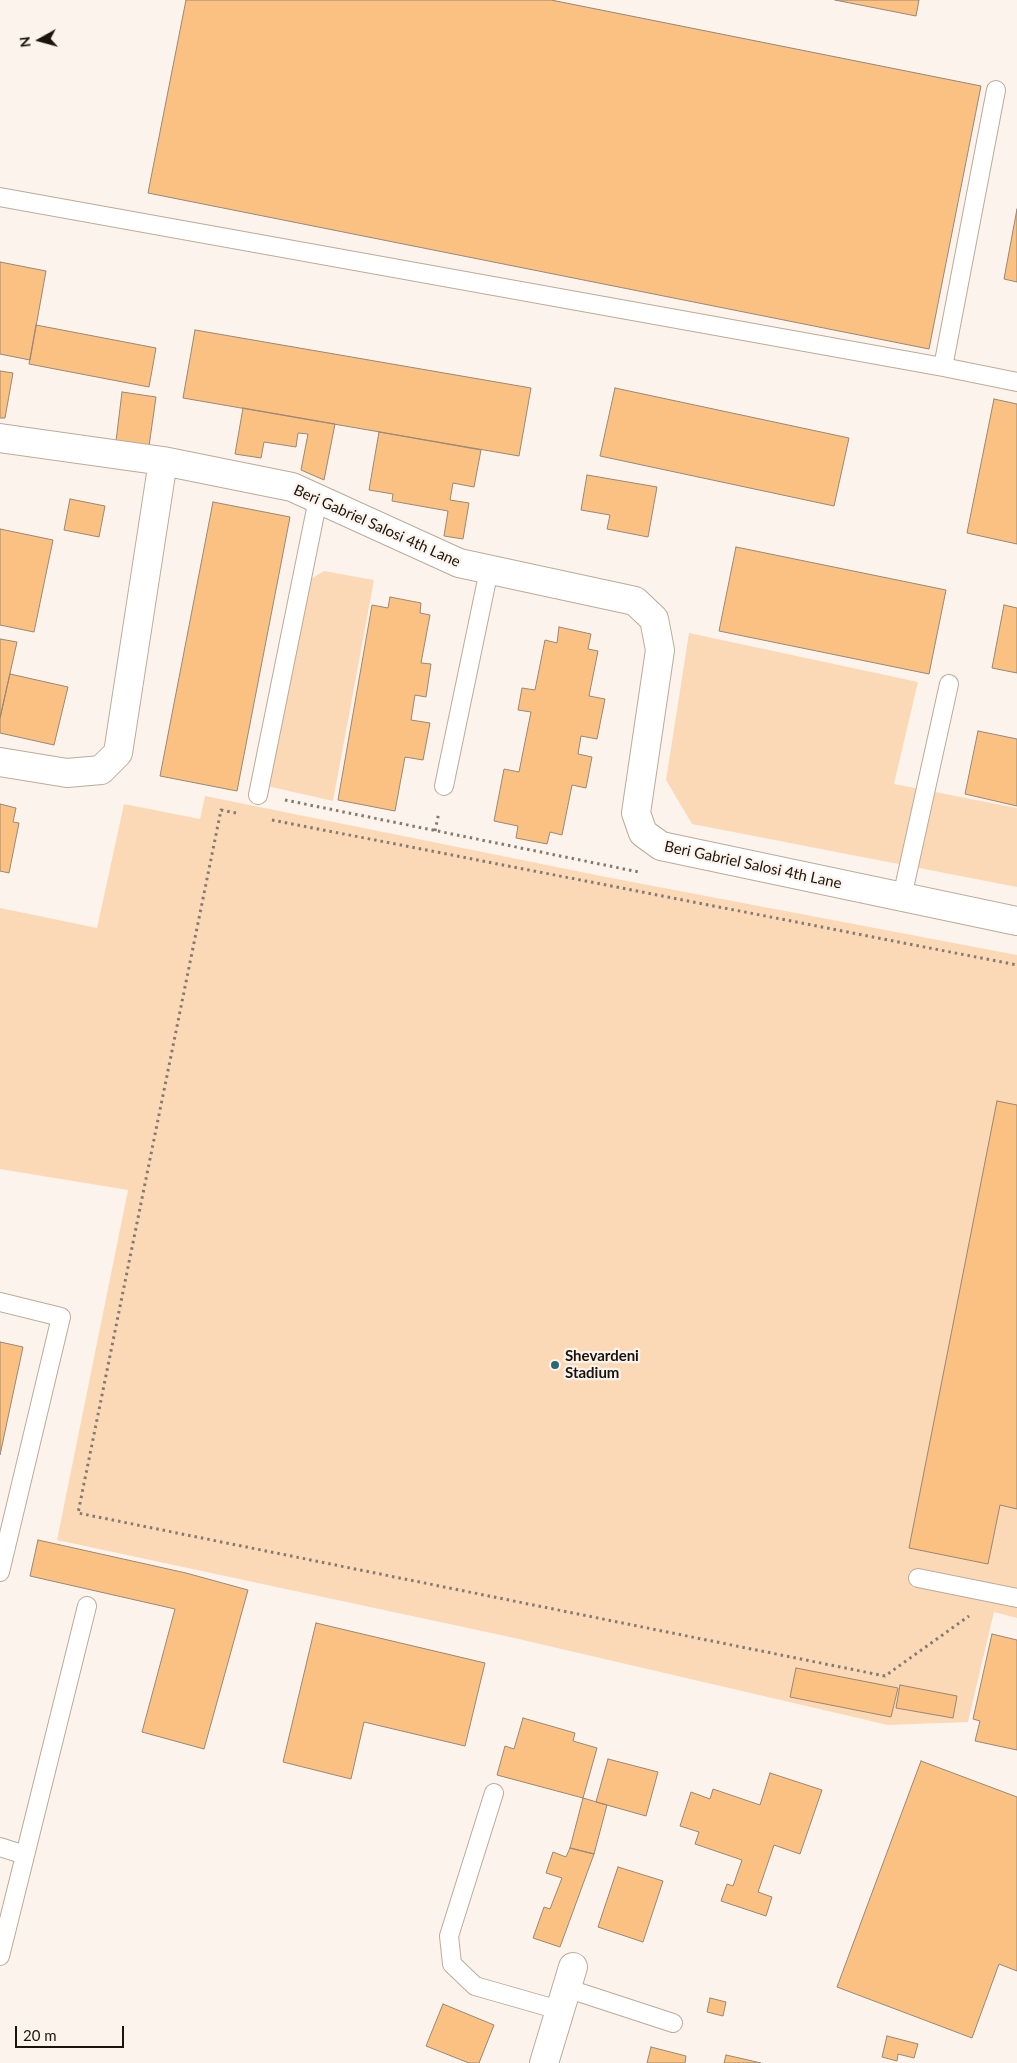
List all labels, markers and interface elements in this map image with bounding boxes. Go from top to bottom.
north arrow [15,15,65,65]
text: N [16,36,34,48]
street label: Beri Gabriel Salosi 4th Lane [291,481,463,571]
street label: Beri Gabriel Salosi 4th Lane [663,837,843,893]
place label: Shevardeni Stadium [565,1347,639,1382]
marker: Shevardeni Stadium [549,1359,561,1371]
scale bar [18,2016,126,2048]
text: 20 m [23,2026,57,2044]

